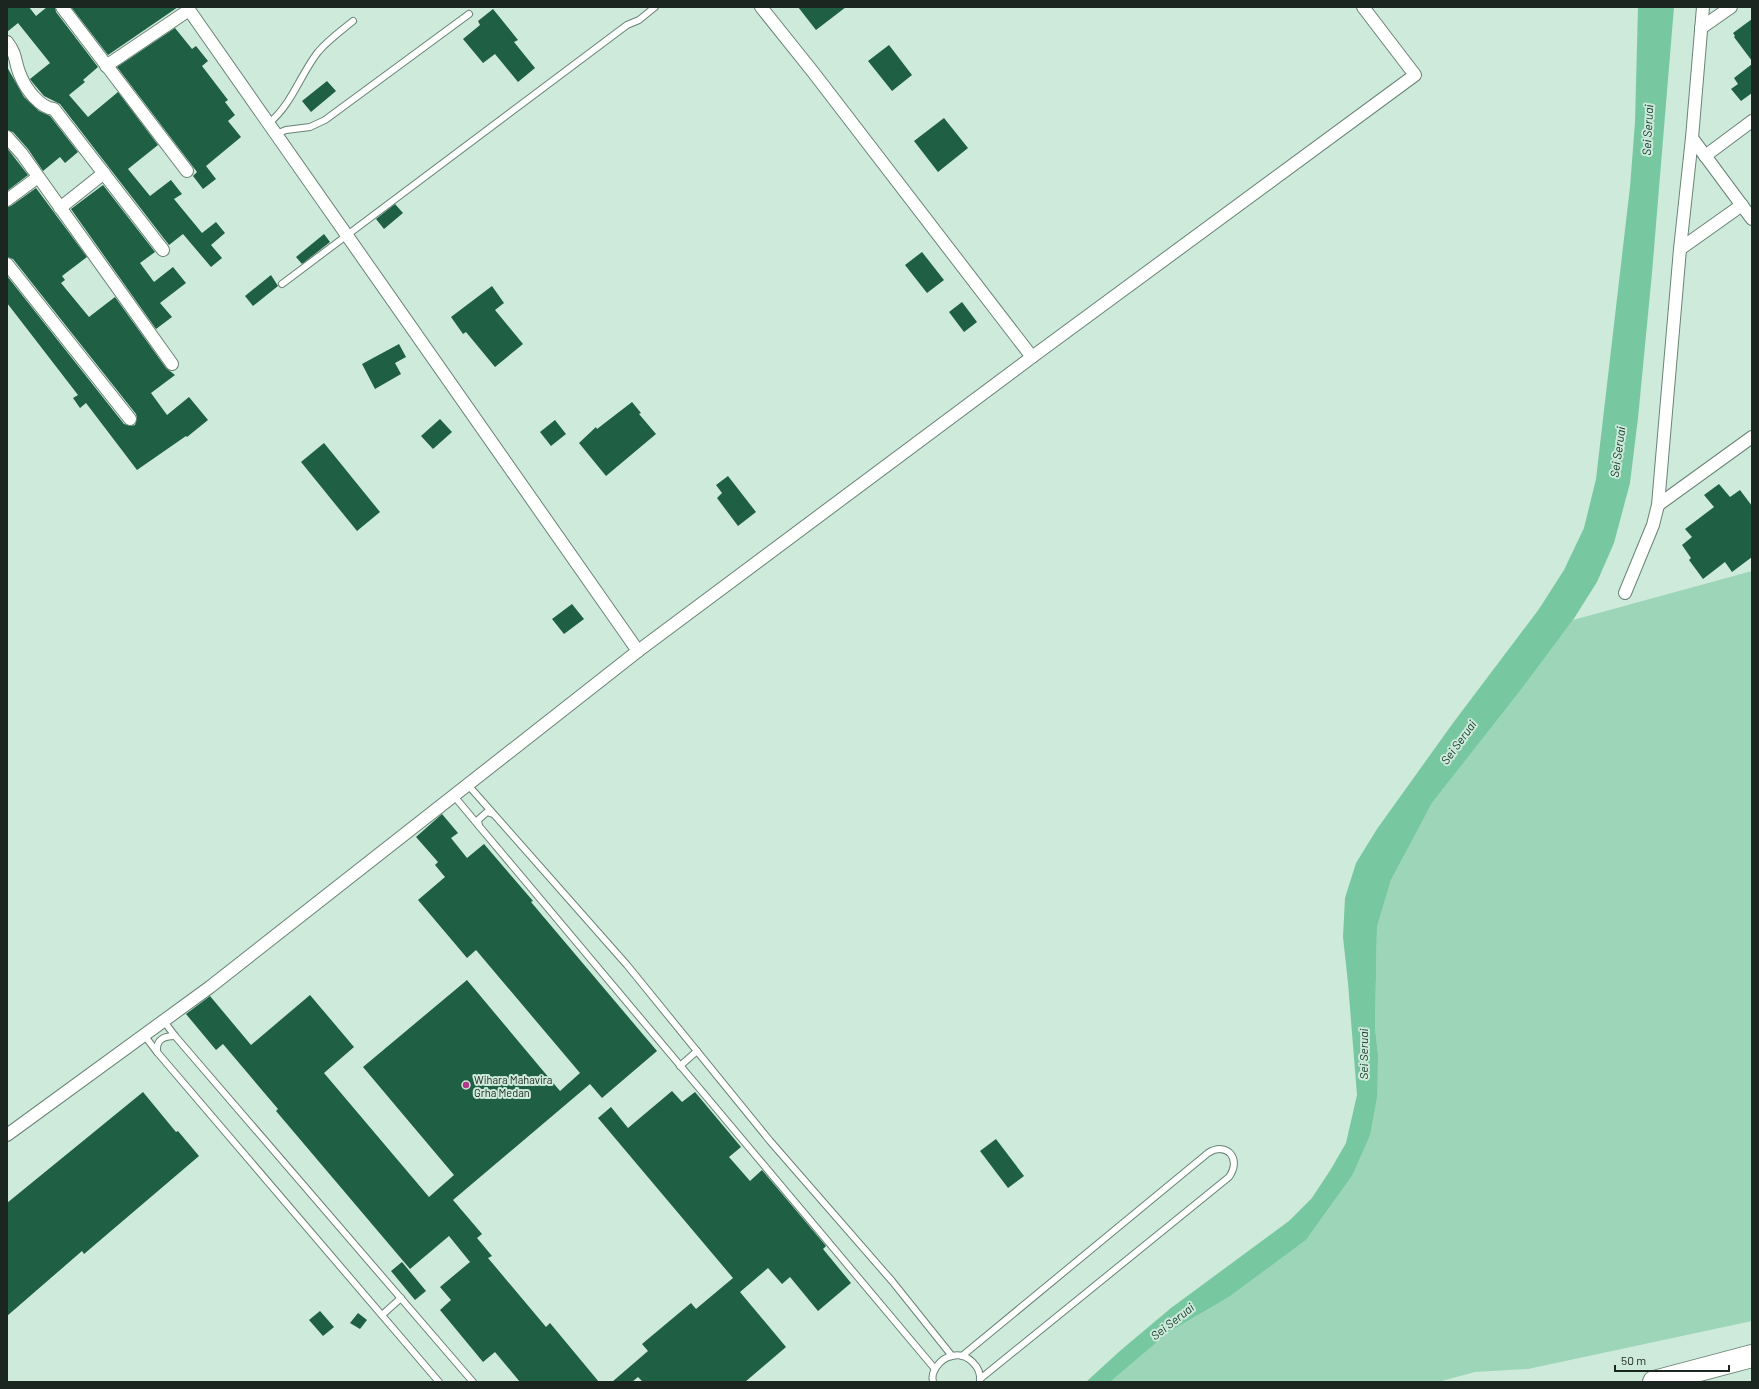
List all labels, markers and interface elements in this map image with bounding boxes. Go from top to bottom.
water label: Sei Seruai [1639,104,1655,156]
water label: Sei Seruai [1607,426,1627,478]
water label: Sei Seruai [1437,717,1479,767]
water label: Sei Seruai [1356,1028,1370,1080]
place label: Wihara Mahavira Grha Medan [474,1073,552,1099]
marker: Wihara Mahavira Grha Medan [461,1080,471,1090]
water label: Sei Seruai [1148,1300,1196,1342]
scale bar [1615,1347,1729,1373]
text: 50 m [1621,1353,1646,1367]

